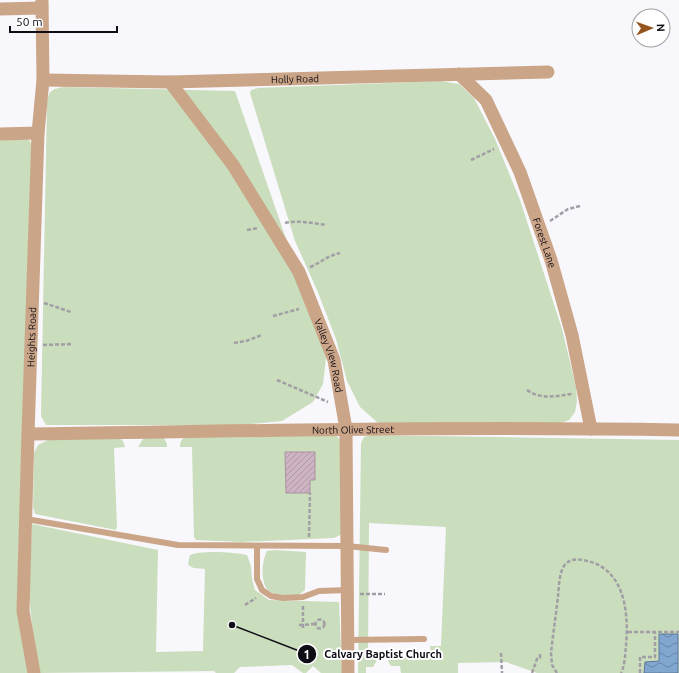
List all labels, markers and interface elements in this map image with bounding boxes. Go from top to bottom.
scale bar [10,8,117,34]
north arrow [631,8,671,48]
text: 50 m [16,15,43,28]
text: N [655,23,667,32]
street label: Holly Road [271,73,319,85]
street label: Forest Lane [531,216,558,269]
street label: Heights Road [25,307,38,367]
street label: Valley View Road [313,317,345,393]
street label: North Olive Street [312,423,394,435]
callout: Calvary Baptist Church [297,643,450,666]
text: 1 [304,648,310,661]
text: Calvary Baptist Church [324,648,442,660]

